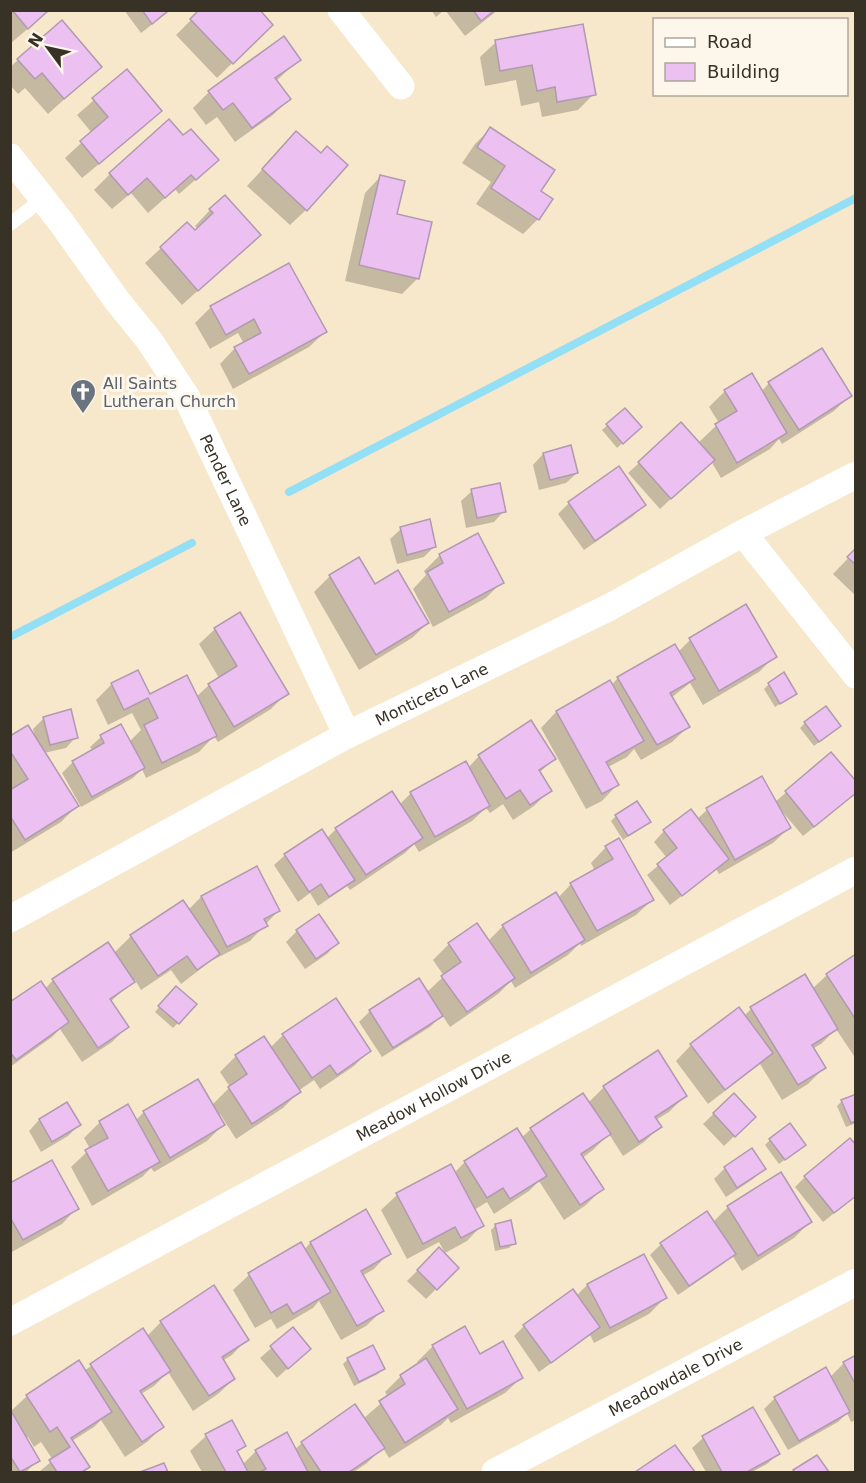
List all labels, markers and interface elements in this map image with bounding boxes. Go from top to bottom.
north arrow [18,18,78,78]
legend [653,18,848,96]
text: N [24,29,47,51]
text: Road [707,31,752,52]
text: Building [707,61,780,82]
place label: All Saints Lutheran Church [103,374,236,411]
church icon: All Saints Lutheran Church [68,377,98,415]
street label: Pender Lane [196,431,256,529]
street label: Monticeto Lane [372,658,491,729]
street label: Meadow Hollow Drive [353,1047,514,1145]
street label: Meadowdale Drive [605,1334,746,1420]

